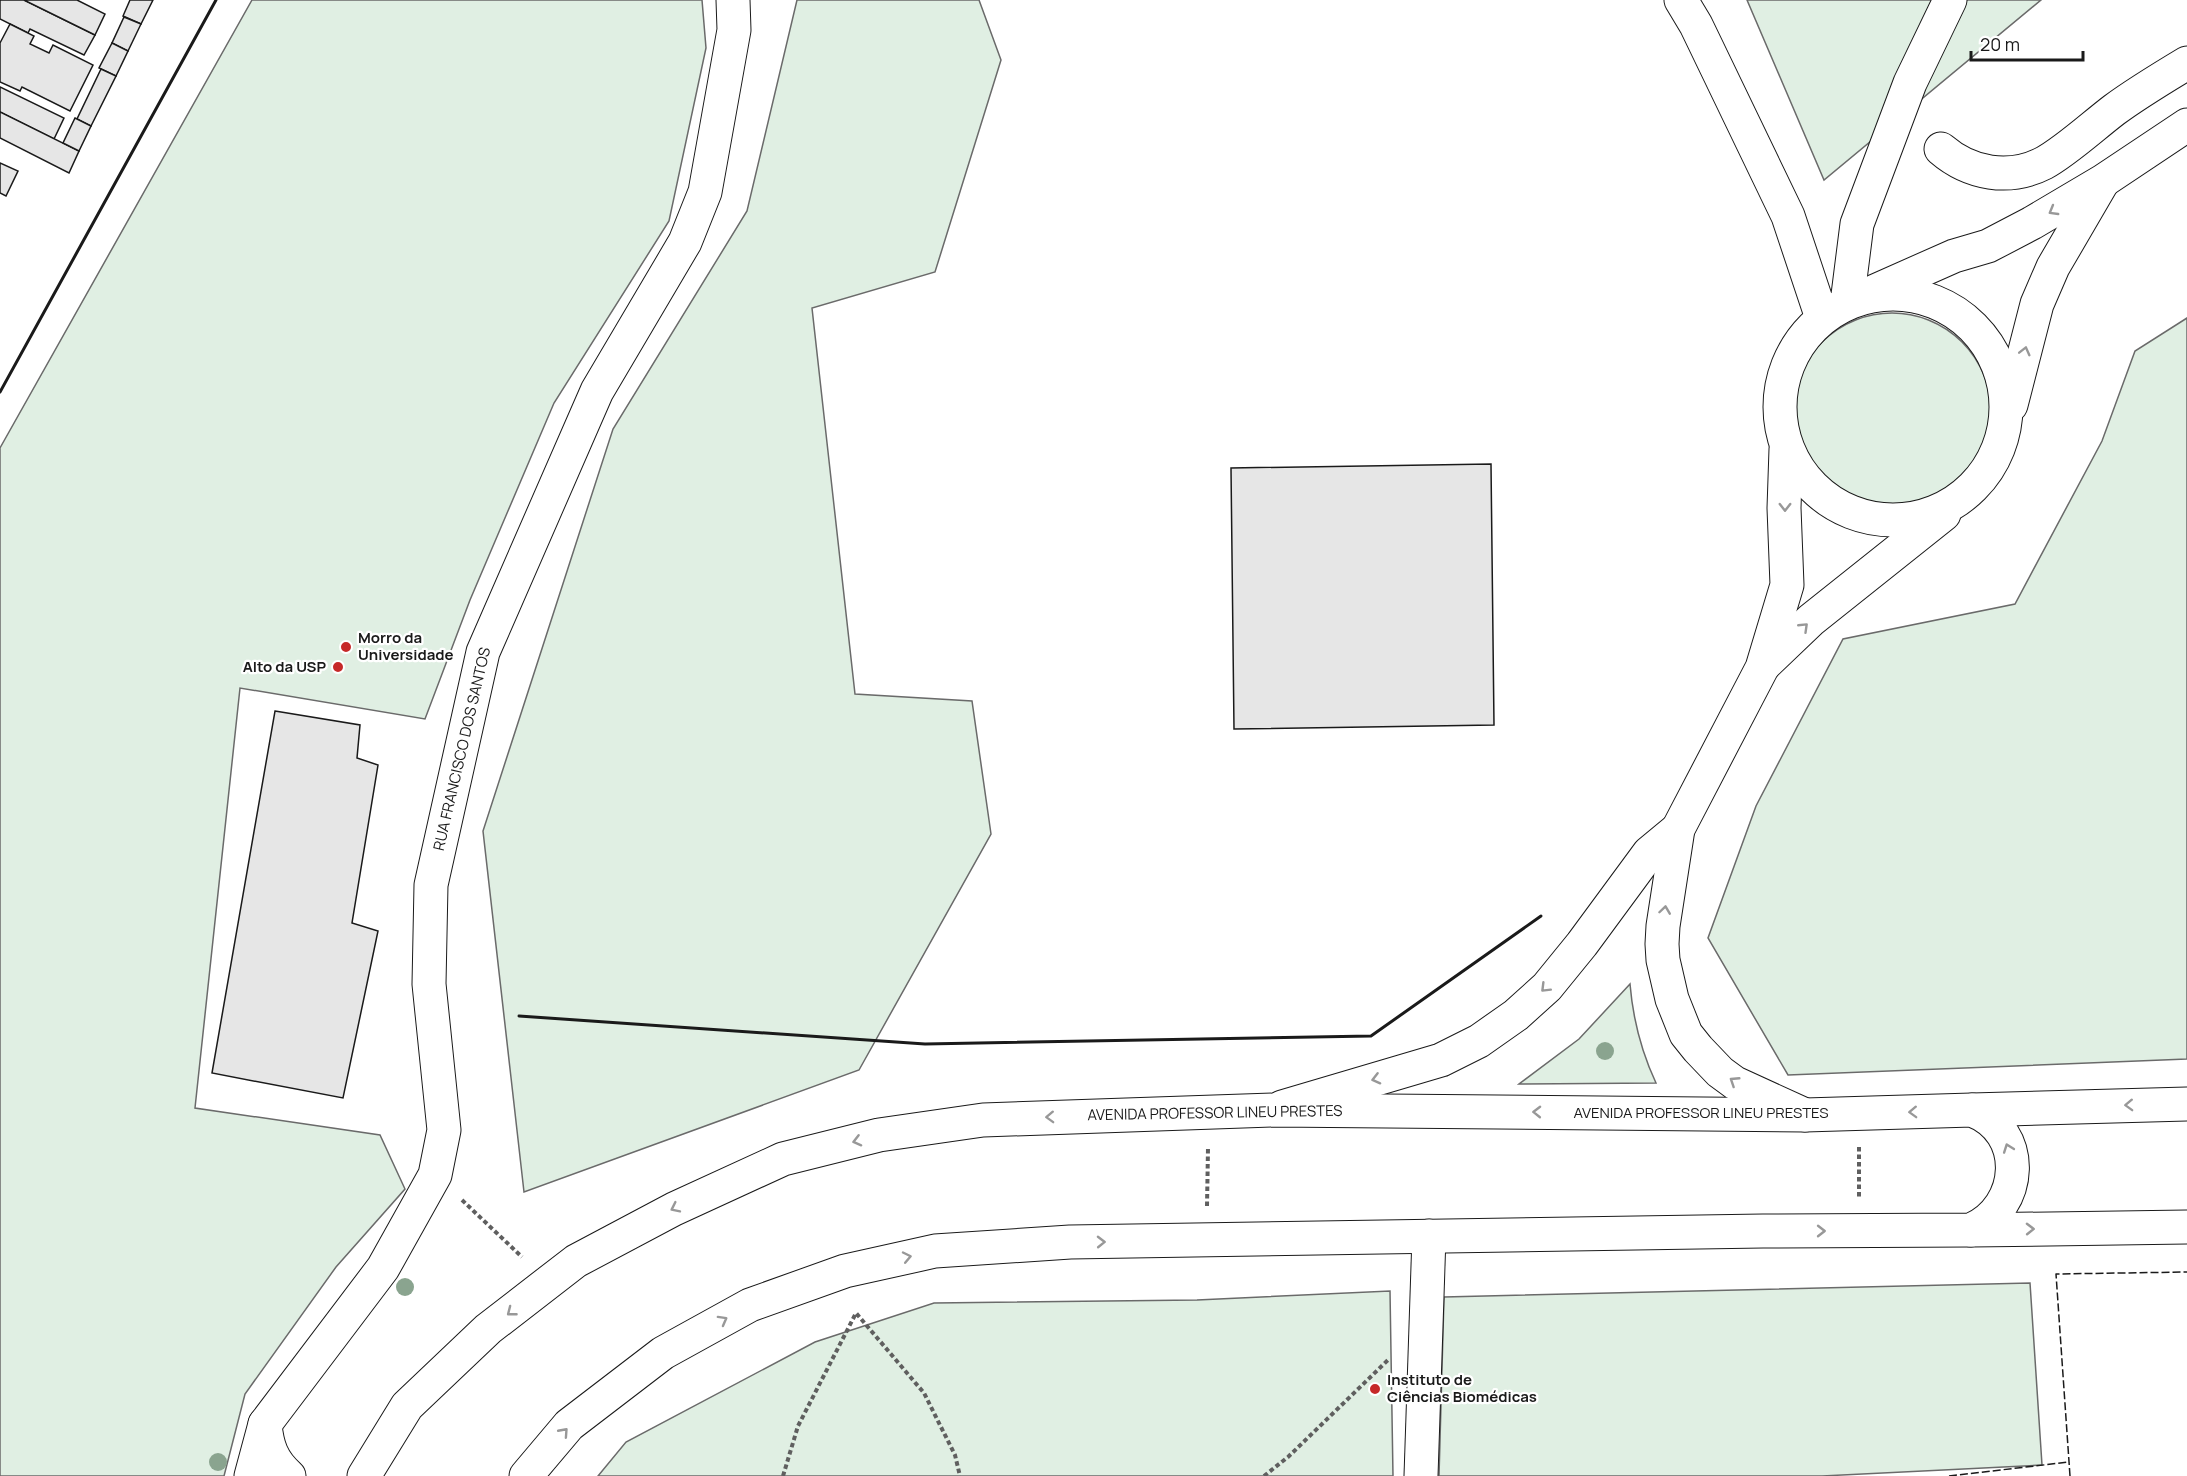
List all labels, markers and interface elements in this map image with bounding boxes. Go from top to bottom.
scale bar [1971,24,2084,62]
text: 20 m [1980,32,2020,56]
one-way arrow [2049,204,2059,215]
one-way arrow [2017,346,2030,356]
one-way arrow [1778,503,1791,512]
one-way arrow [1798,623,1808,634]
place label: Morro da Universidade [358,627,454,665]
marker: Morro da Universidade [339,640,353,654]
street label: RUA FRANCISCO DOS SANTOS [428,645,495,853]
place label: Alto da USP [243,656,326,677]
marker: Alto da USP [331,660,345,674]
one-way arrow [1659,906,1671,915]
one-way arrow [1541,981,1552,992]
one-way arrow [1371,1071,1381,1084]
one-way arrow [1729,1077,1740,1088]
one-way arrow [2124,1098,2133,1111]
street label: AVENIDA PROFESSOR LINEU PRESTES [1087,1100,1343,1125]
street label: AVENIDA PROFESSOR LINEU PRESTES [1574,1102,1828,1123]
one-way arrow [1909,1105,1918,1118]
one-way arrow [1532,1106,1541,1118]
one-way arrow [1046,1111,1055,1124]
one-way arrow [852,1133,862,1146]
one-way arrow [2003,1143,2016,1154]
one-way arrow [670,1201,681,1213]
one-way arrow [2025,1223,2034,1235]
one-way arrow [1817,1225,1826,1237]
one-way arrow [1096,1236,1105,1248]
one-way arrow [902,1251,912,1264]
one-way arrow [506,1304,517,1315]
one-way arrow [717,1316,727,1327]
place label: Instituto de Ciências Biomédicas [1387,1369,1537,1407]
marker: Instituto de Ciências Biomédicas [1368,1382,1382,1396]
one-way arrow [557,1428,568,1438]

